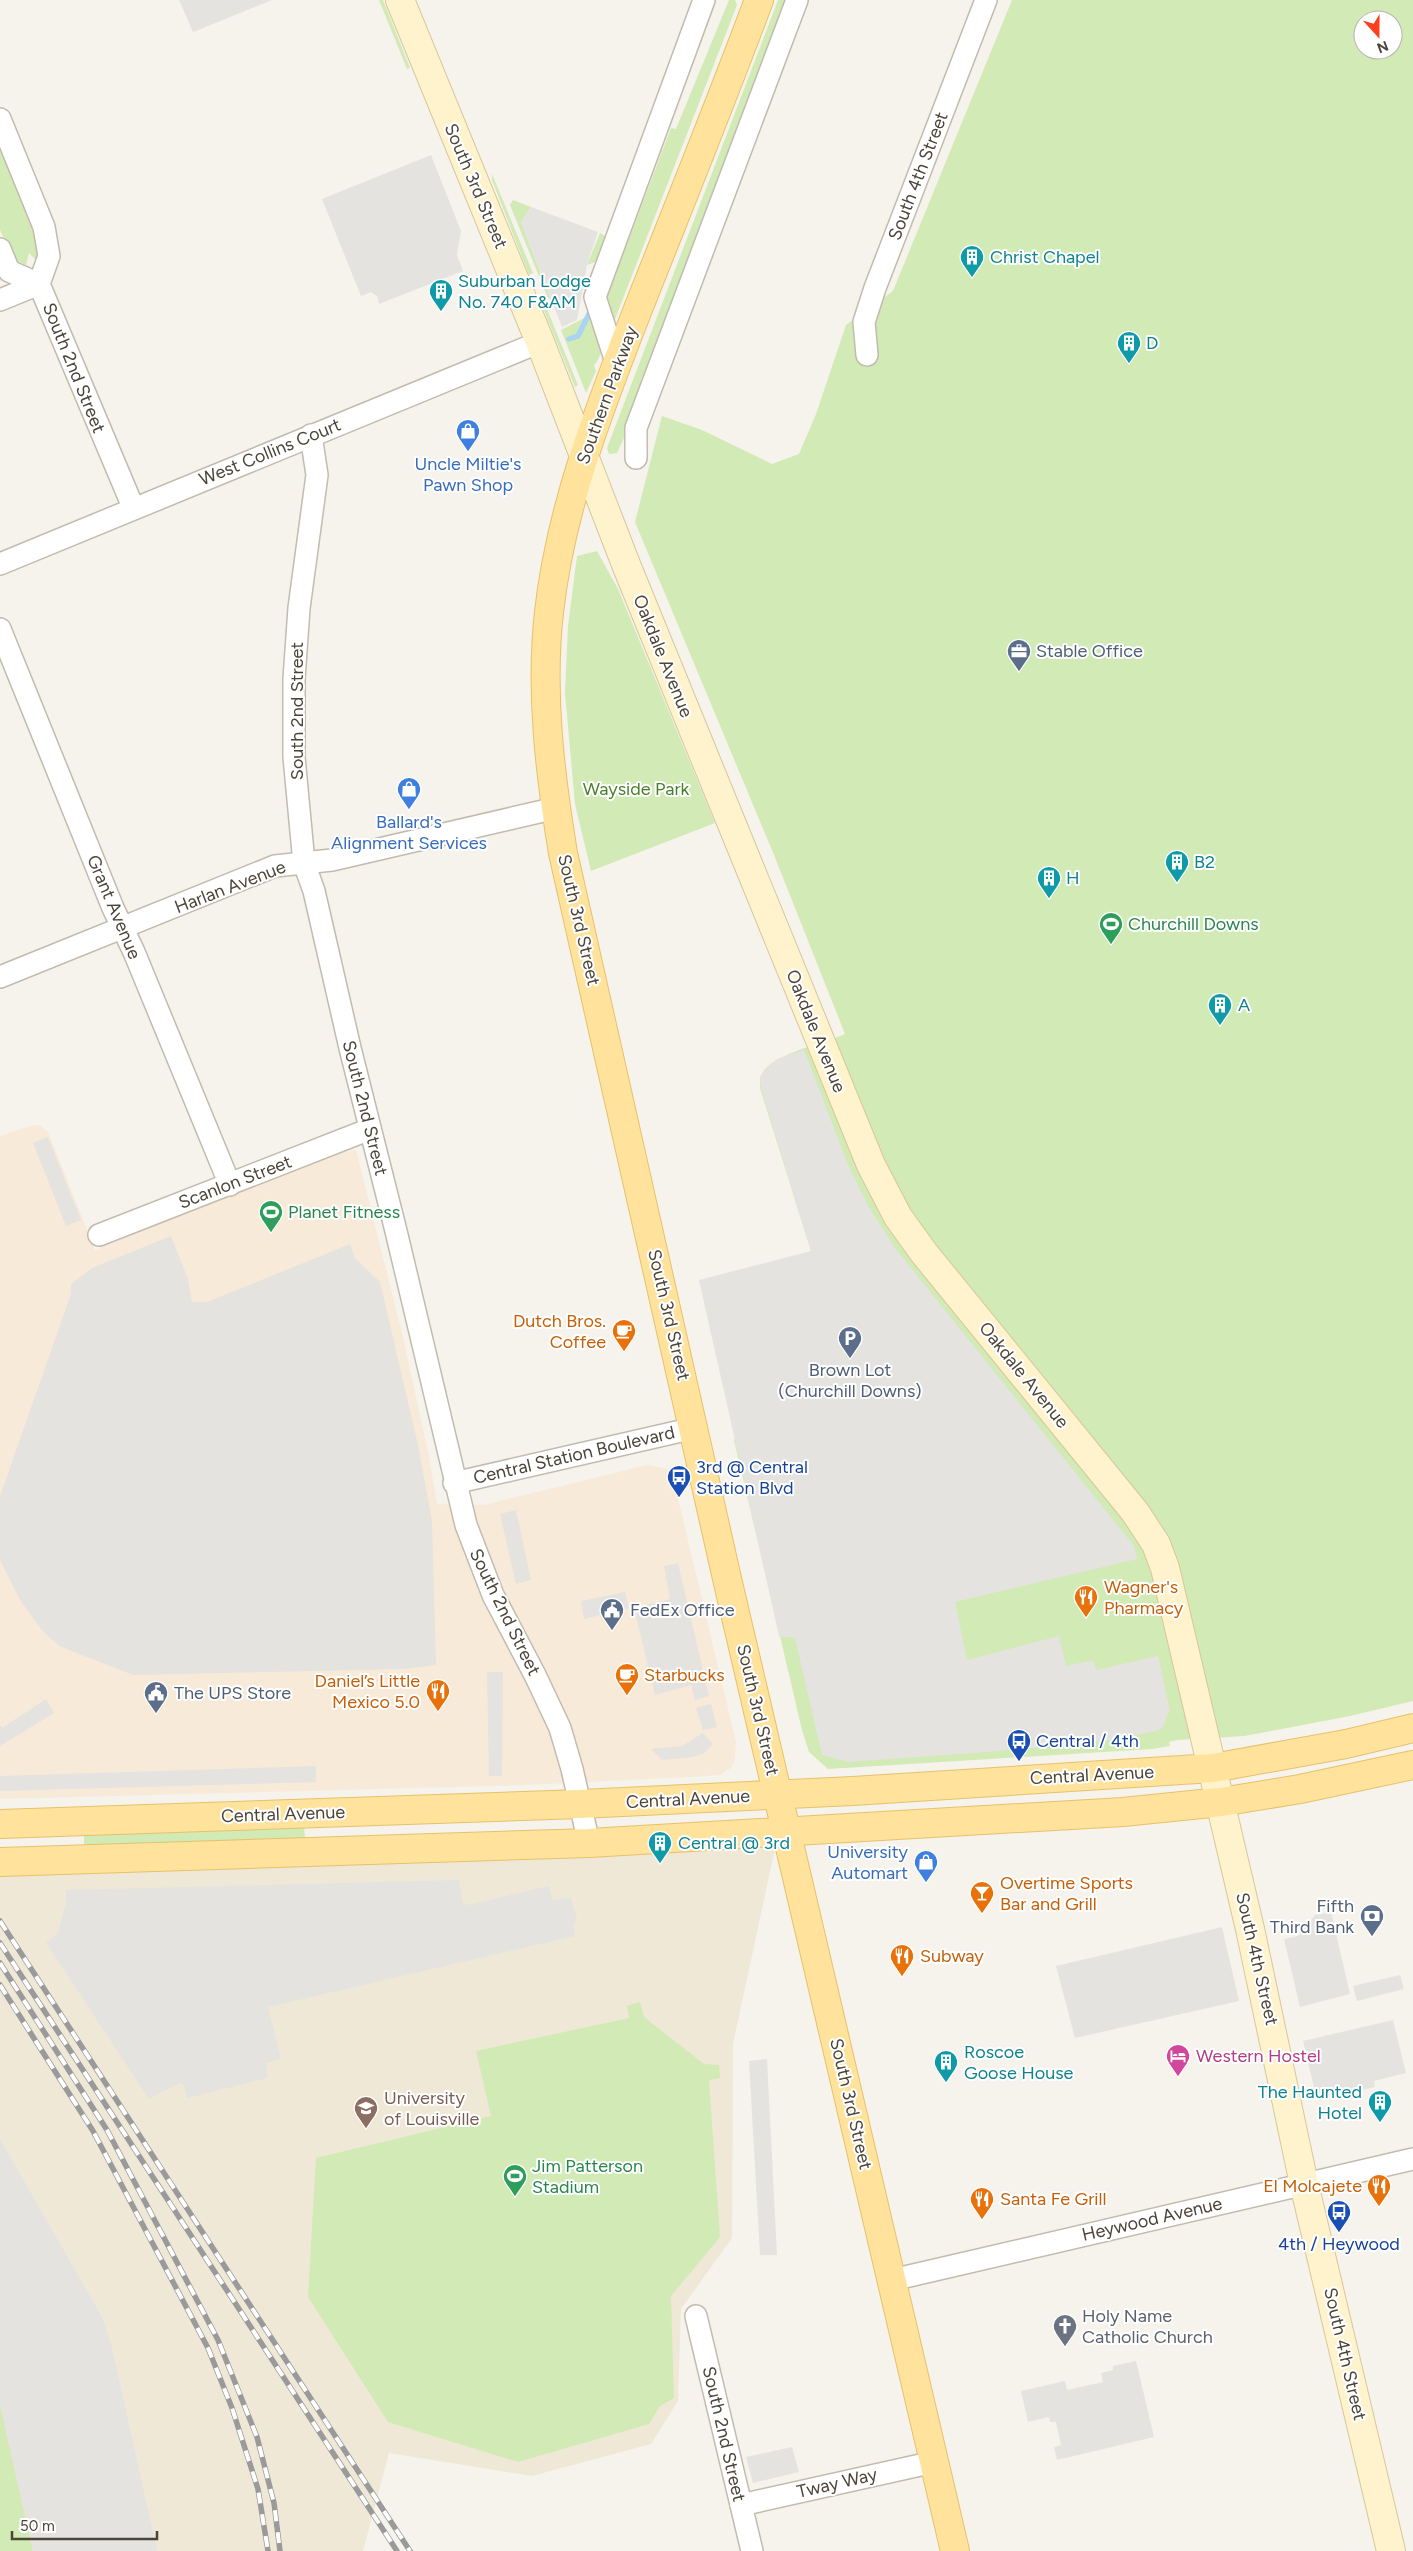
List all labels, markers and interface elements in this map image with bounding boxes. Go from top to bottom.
north arrow [1353,10,1403,60]
text: N [1374,37,1391,57]
street label: South 4th Street [883,109,953,243]
street label: South 3rd Street [440,120,512,252]
building icon: Christ Chapel [959,244,985,278]
place label: Christ Chapel [990,246,1100,268]
place label: Suburban Lodge No. 740 F&AM [458,270,591,313]
building icon: Suburban Lodge No. 740 F&AM [428,278,454,312]
street label: South 2nd Street [38,300,110,436]
street label: Southern Parkway [572,322,642,467]
building icon: D [1116,330,1142,364]
place label: D [1146,332,1158,354]
street label: West Collins Court [196,413,344,490]
shop icon: Uncle Miltie's Pawn Shop [455,418,481,452]
place label: Uncle Miltie's Pawn Shop [415,453,521,496]
street label: Oakdale Avenue [628,591,698,721]
office icon: Stable Office [1006,638,1032,672]
place label: Stable Office [1036,640,1143,662]
street label: South 2nd Street [286,642,308,780]
shop icon: Ballard's Alignment Services [396,776,422,810]
park label: Wayside Park [583,778,690,800]
place label: Ballard's Alignment Services [331,811,487,854]
building icon: B2 [1164,849,1190,883]
place label: B2 [1194,851,1215,873]
street label: Grant Avenue [82,852,146,963]
street label: South 3rd Street [553,852,605,988]
street label: Harlan Avenue [171,856,289,918]
building icon: H [1036,865,1062,899]
place label: H [1066,867,1080,889]
sports icon: Churchill Downs [1098,911,1124,945]
place label: Churchill Downs [1128,913,1259,935]
street label: Oakdale Avenue [781,966,851,1096]
building icon: A [1207,992,1233,1026]
place label: A [1238,994,1250,1016]
street label: South 2nd Street [338,1038,392,1178]
street label: Scanlon Street [175,1150,295,1214]
sports icon: Planet Fitness [258,1199,284,1233]
place label: Planet Fitness [288,1201,400,1223]
street label: South 3rd Street [643,1247,695,1383]
place label: Dutch Bros. Coffee [513,1310,606,1353]
street label: Oakdale Avenue [974,1317,1074,1433]
cafe icon: Dutch Bros. Coffee [611,1318,637,1352]
parking icon: Brown Lot (Churchill Downs) [837,1325,863,1359]
place label: Brown Lot (Churchill Downs) [778,1359,922,1402]
street label: Central Station Boulevard [471,1421,677,1489]
place label: 3rd @ Central Station Blvd [696,1456,808,1499]
bus stop icon: 3rd @ Central Station Blvd [666,1464,692,1498]
street label: South 2nd Street [465,1545,545,1679]
place label: Wagner's Pharmacy [1104,1576,1184,1619]
restaurant icon: Wagner's Pharmacy [1073,1584,1099,1618]
public building icon: FedEx Office [599,1597,625,1631]
place label: FedEx Office [630,1599,735,1621]
street label: South 3rd Street [732,1642,784,1778]
cafe icon: Starbucks [614,1662,640,1696]
place label: Starbucks [644,1664,725,1686]
place label: Daniel’s Little Mexico 5.0 [315,1670,420,1713]
restaurant icon: Daniel’s Little Mexico 5.0 [425,1678,451,1712]
public building icon: The UPS Store [143,1680,169,1714]
place label: The UPS Store [174,1682,291,1704]
bus stop icon: Central / 4th [1006,1728,1032,1762]
place label: Central / 4th [1036,1730,1139,1752]
street label: Central Avenue [1029,1761,1155,1789]
street label: Central Avenue [625,1785,751,1813]
street label: Central Avenue [221,1801,346,1827]
building icon: Central @ 3rd [647,1830,673,1864]
place label: Central @ 3rd [678,1832,790,1854]
place label: University Automart [827,1841,909,1884]
shop icon: University Automart [913,1849,939,1883]
place label: Overtime Sports Bar and Grill [1000,1872,1133,1915]
bar icon: Overtime Sports Bar and Grill [969,1880,995,1914]
street label: South 4th Street [1231,1890,1283,2028]
place label: Fifth Third Bank [1270,1895,1354,1938]
bank icon: Fifth Third Bank [1359,1903,1385,1937]
restaurant icon: Subway [889,1943,915,1977]
place label: Subway [920,1945,984,1967]
street label: South 3rd Street [825,2036,877,2172]
place label: Roscoe Goose House [964,2041,1074,2084]
hotel icon: Western Hostel [1165,2043,1191,2077]
place label: Western Hostel [1196,2045,1321,2067]
building icon: Roscoe Goose House [933,2049,959,2083]
place label: The Haunted Hotel [1258,2081,1362,2124]
place label: University of Louisville [384,2087,479,2130]
building icon: The Haunted Hotel [1367,2089,1393,2123]
school or university icon: University of Louisville [353,2095,379,2129]
place label: Jim Patterson Stadium [532,2155,643,2198]
sports icon: Jim Patterson Stadium [502,2163,528,2197]
restaurant icon: El Molcajete [1366,2173,1392,2207]
place label: El Molcajete [1263,2175,1362,2197]
restaurant icon: Santa Fe Grill [969,2186,995,2220]
place label: Santa Fe Grill [1000,2188,1106,2210]
street label: Heywood Avenue [1080,2192,1224,2246]
bus stop icon: 4th / Heywood [1326,2199,1352,2233]
place label: 4th / Heywood [1278,2233,1400,2255]
street label: South 4th Street [1319,2285,1371,2423]
place label: Holy Name Catholic Church [1082,2305,1213,2348]
church icon: Holy Name Catholic Church [1052,2313,1078,2347]
street label: South 2nd Street [698,2364,750,2504]
street label: Tway Way [795,2463,880,2503]
scale bar [12,2508,158,2540]
text: 50 m [20,2517,55,2535]

